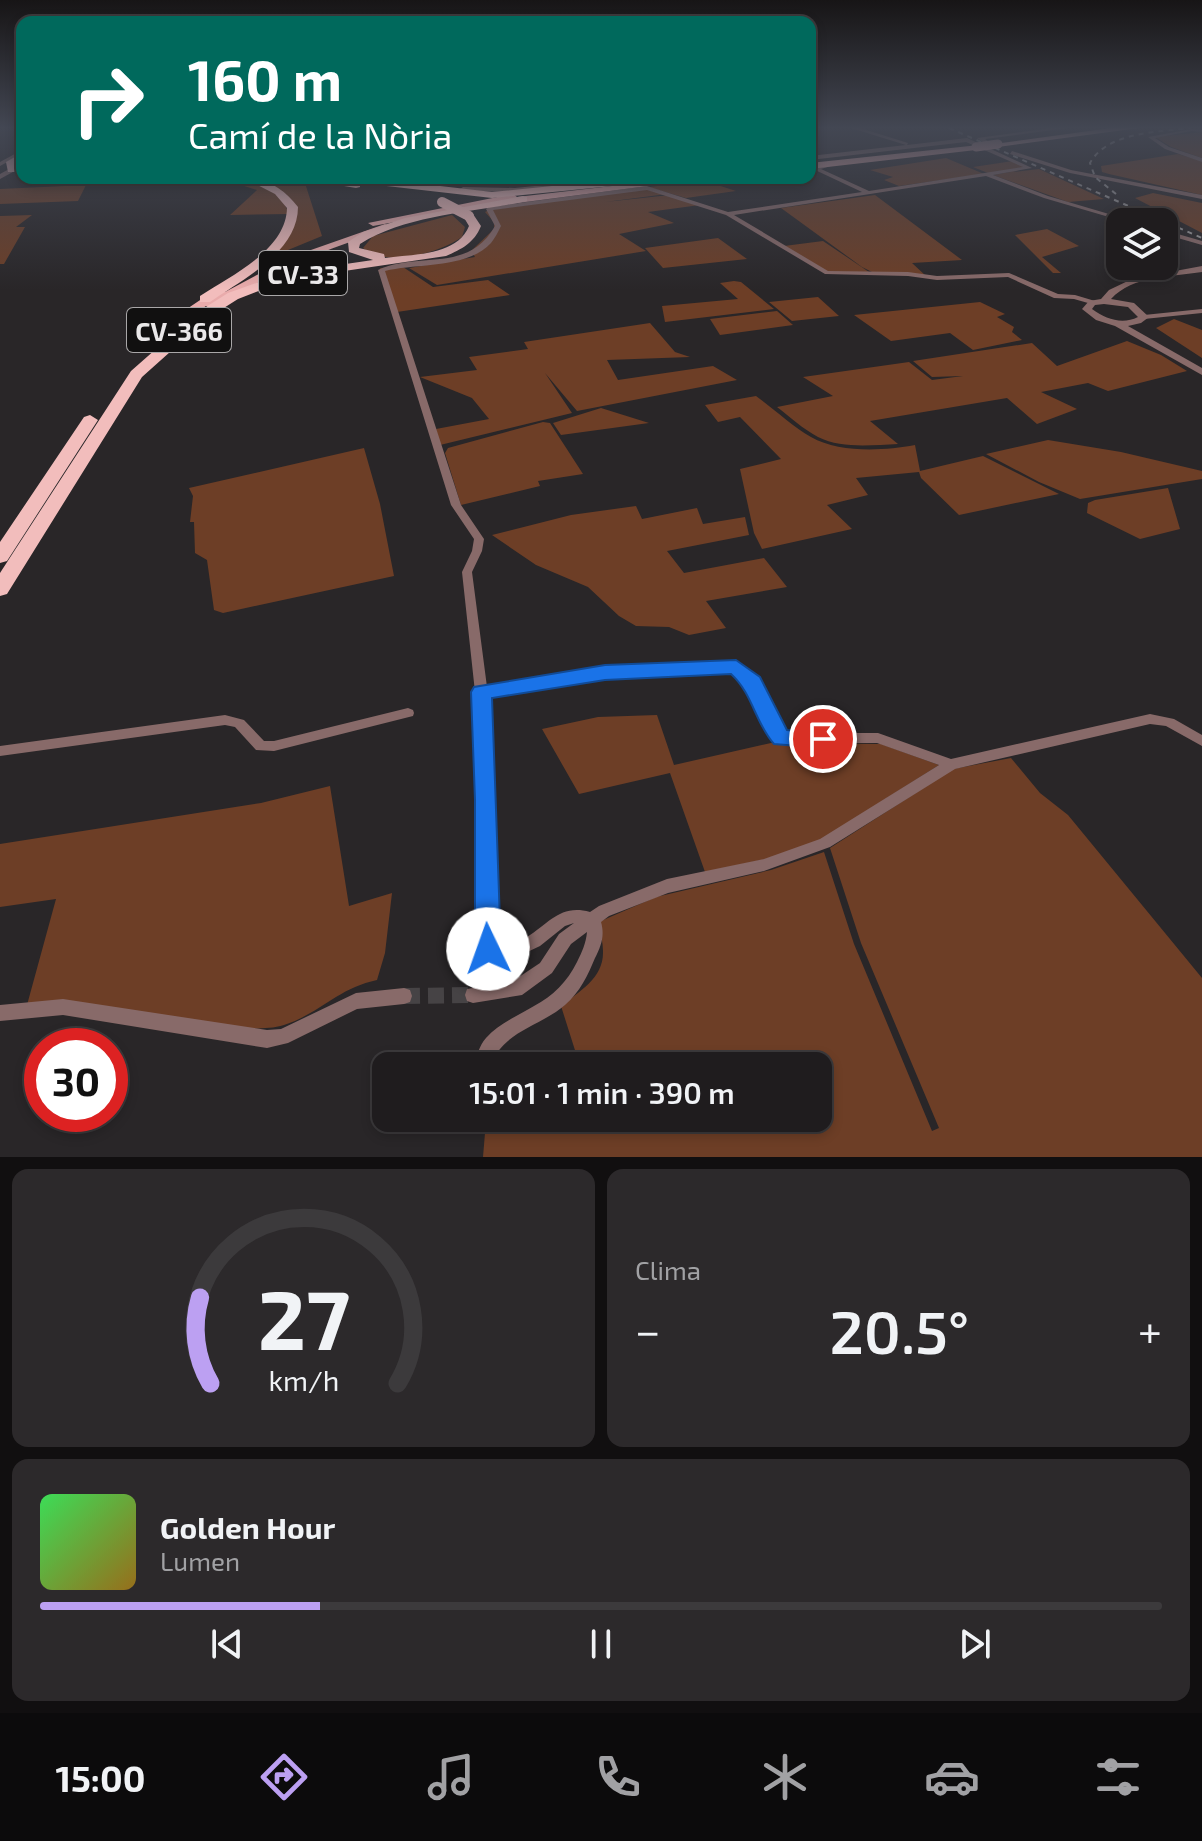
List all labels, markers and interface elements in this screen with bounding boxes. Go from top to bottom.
text: 160 m [188,45,342,112]
icon: right [56,48,160,152]
text: Camí de la Nòria [188,113,452,156]
map controls [1106,208,1178,280]
button: layers [1106,208,1178,280]
road number: CV-33 [259,251,347,295]
road number: CV-366 [127,308,231,352]
pin [789,705,857,773]
icon: arrive [801,717,845,761]
position arrow [446,907,530,991]
speed limit sign: 30 [24,1028,128,1132]
text: 15:01 · 1 min · 390 m [469,1074,735,1110]
text: Clima [635,1254,701,1285]
text: 27 [257,1267,350,1367]
text: 20.5° [829,1294,969,1366]
text: − [635,1303,661,1356]
text: + [1138,1303,1162,1356]
text: km/h [268,1362,339,1397]
text: Golden Hour [160,1509,335,1545]
text: Lumen [160,1545,240,1576]
icon: previous [205,1622,249,1666]
icon: pause [579,1622,623,1666]
icon: next [953,1622,997,1666]
icon: directions [256,1749,312,1805]
icon: music [423,1749,479,1805]
icon: phone [590,1749,646,1805]
icon: climate [757,1749,813,1805]
icon: car [924,1749,980,1805]
icon: filters [1090,1749,1146,1805]
text: 15:00 [55,1756,146,1799]

